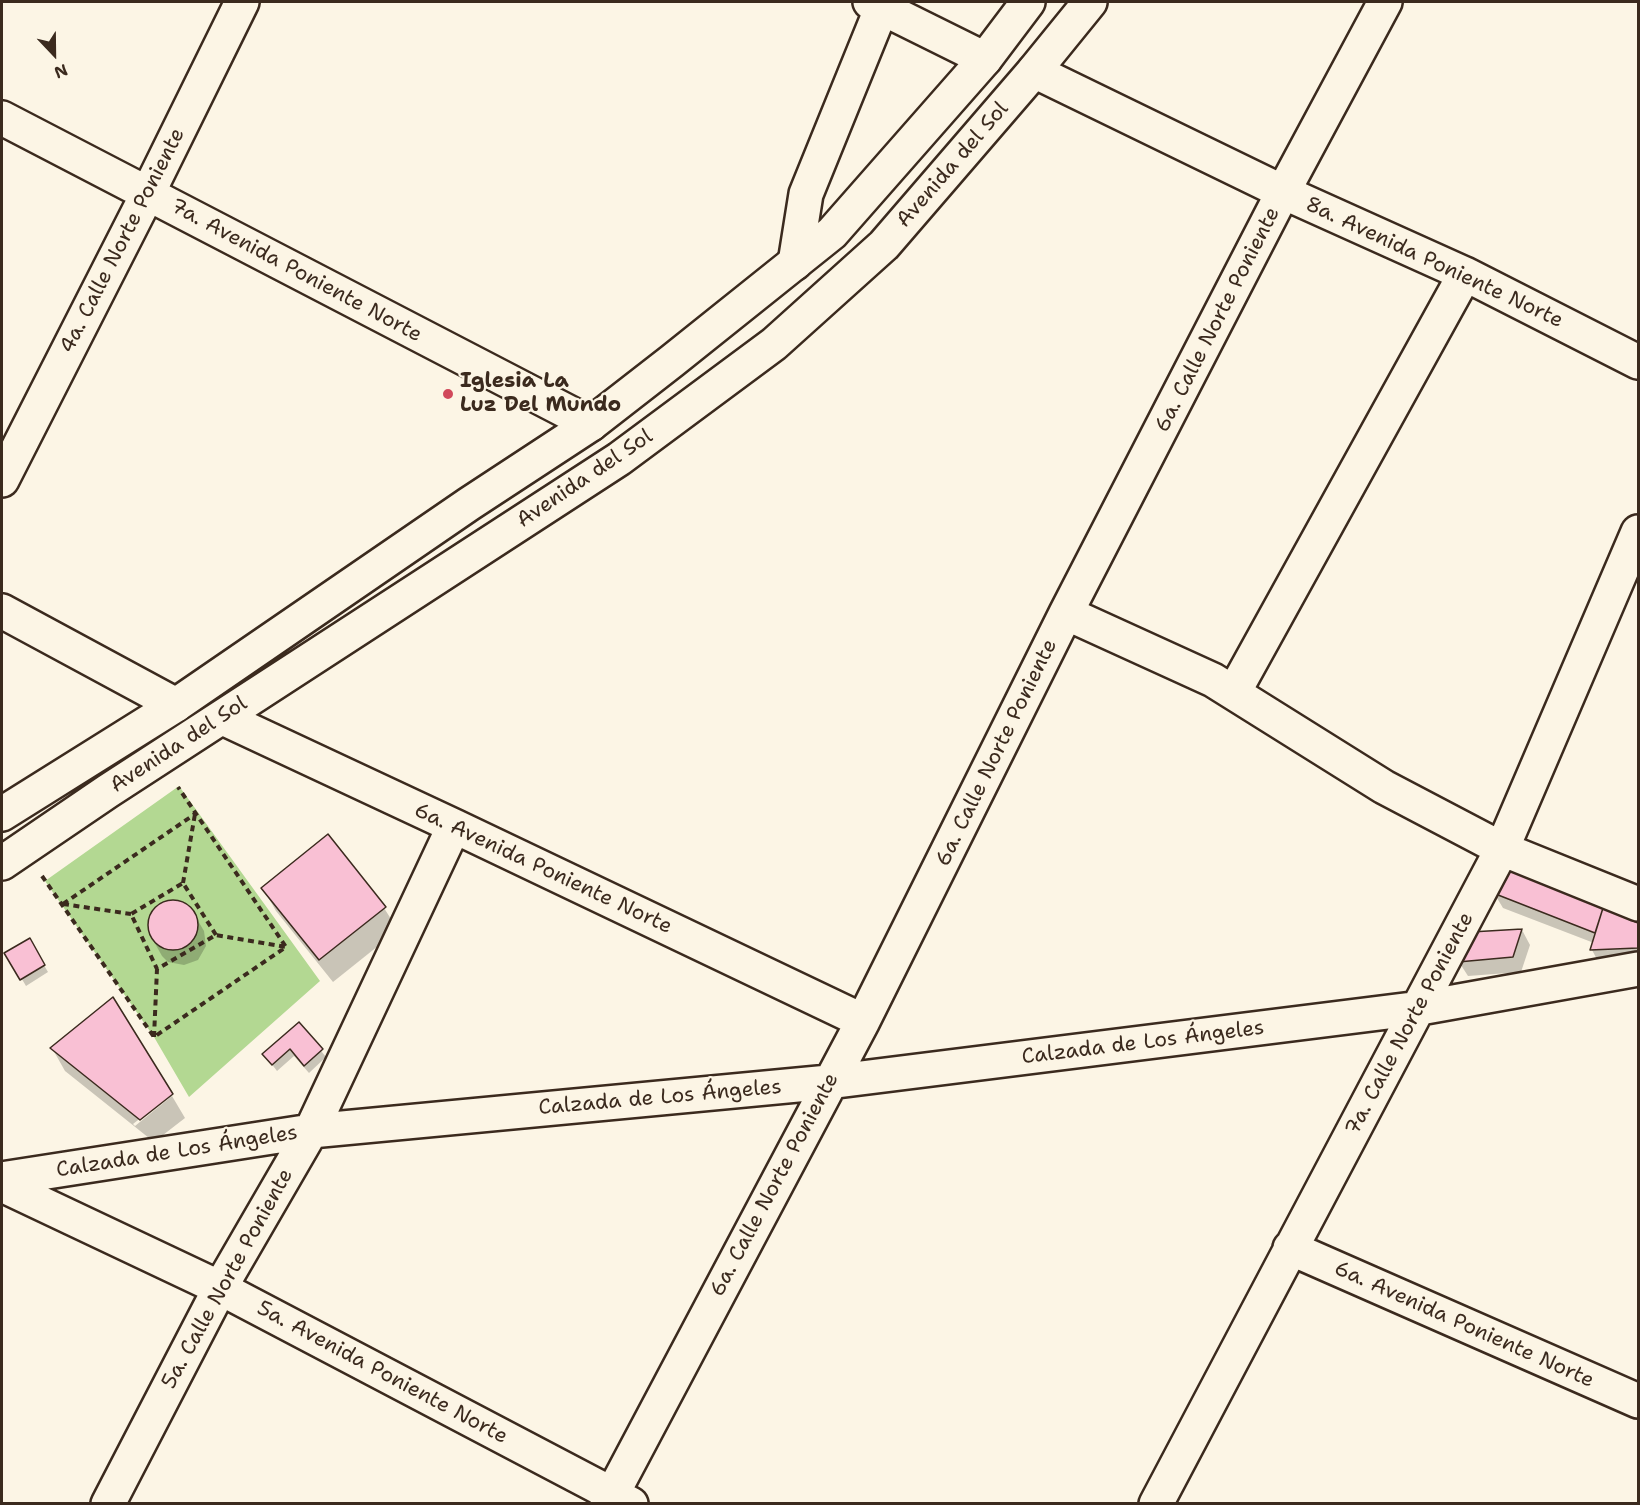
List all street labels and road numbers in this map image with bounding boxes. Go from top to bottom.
street label: Avenida del Sol [892,97,1014,233]
street label: 4a. Calle Norte Poniente [55,124,191,358]
street label: 8a. Avenida Poniente Norte [1301,192,1567,334]
street label: 7a. Avenida Poniente Norte [166,194,426,348]
street label: 6a. Calle Norte Poniente [1150,203,1286,437]
street label: Avenida del Sol [512,424,658,534]
street label: 6a. Calle Norte Poniente [931,635,1063,871]
street label: Avenida del Sol [106,691,252,799]
street label: 6a. Avenida Poniente Norte [410,798,676,940]
street label: 7a. Calle Norte Poniente [1340,908,1480,1140]
street label: Calzada de Los Ángeles [1020,1016,1266,1070]
street label: 6a. Calle Norte Poniente [705,1069,845,1301]
street label: Calzada de Los Ángeles [537,1075,783,1121]
street label: Calzada de Los Ángeles [55,1120,299,1184]
street label: 5a. Calle Norte Poniente [157,1164,299,1394]
street label: 6a. Avenida Poniente Norte [1330,1256,1598,1394]
street label: 5a. Avenida Poniente Norte [252,1296,512,1450]

